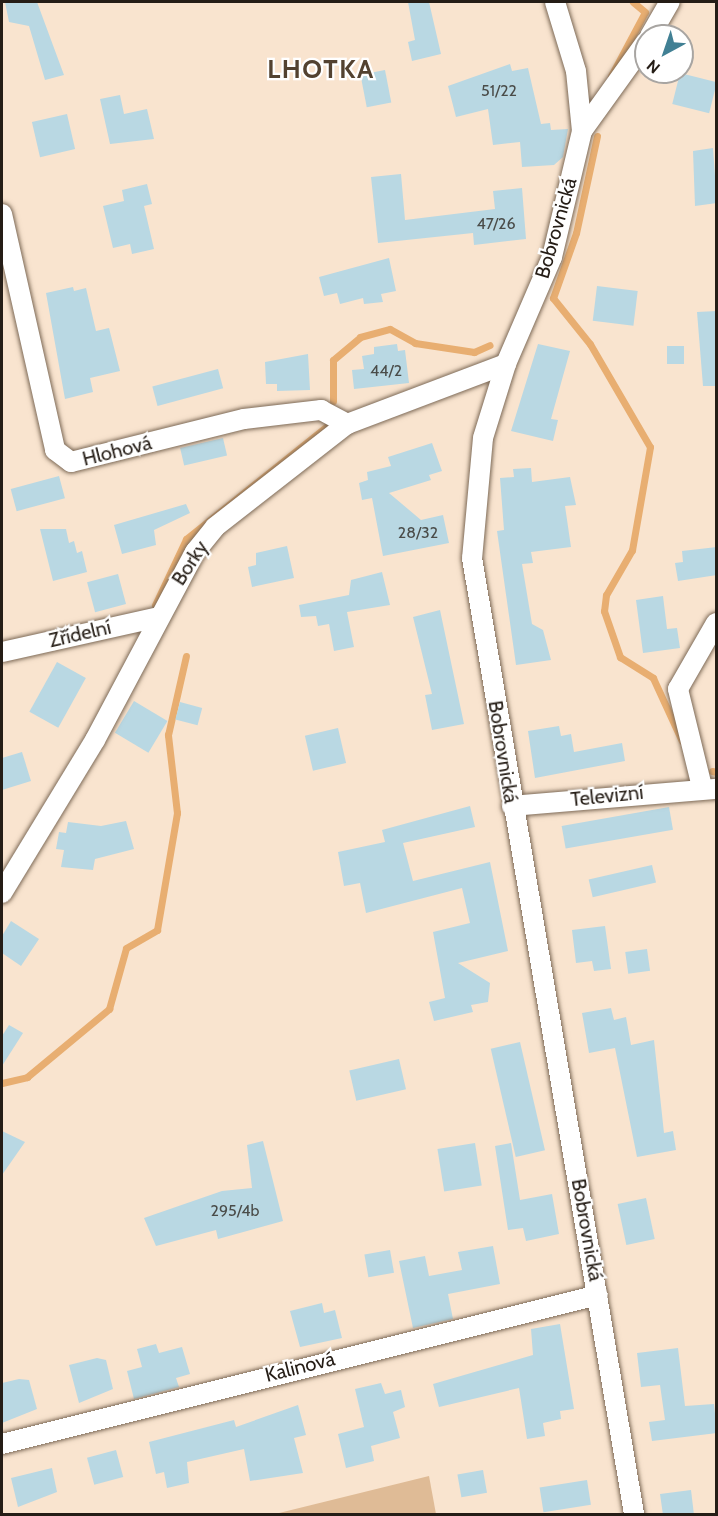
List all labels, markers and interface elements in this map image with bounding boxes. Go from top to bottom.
north arrow [634,24,694,84]
district label: LHOTKA [267,54,375,86]
text: N [643,56,664,78]
house number: 51/22 [481,81,517,101]
street label: Bobrovnická [530,175,582,281]
house number: 47/26 [476,214,516,234]
house number: 44/2 [370,361,402,381]
street label: Hlohová [80,431,154,471]
house number: 28/32 [398,523,438,543]
street label: Borky [167,536,213,590]
street label: Zřídelní [47,615,113,653]
street label: Bobrovnická [483,699,523,805]
street label: Televizní [569,780,645,812]
street label: Bobrovnická [566,1177,608,1283]
house number: 295/4b [211,1201,259,1221]
street label: Kalinová [263,1347,337,1387]

